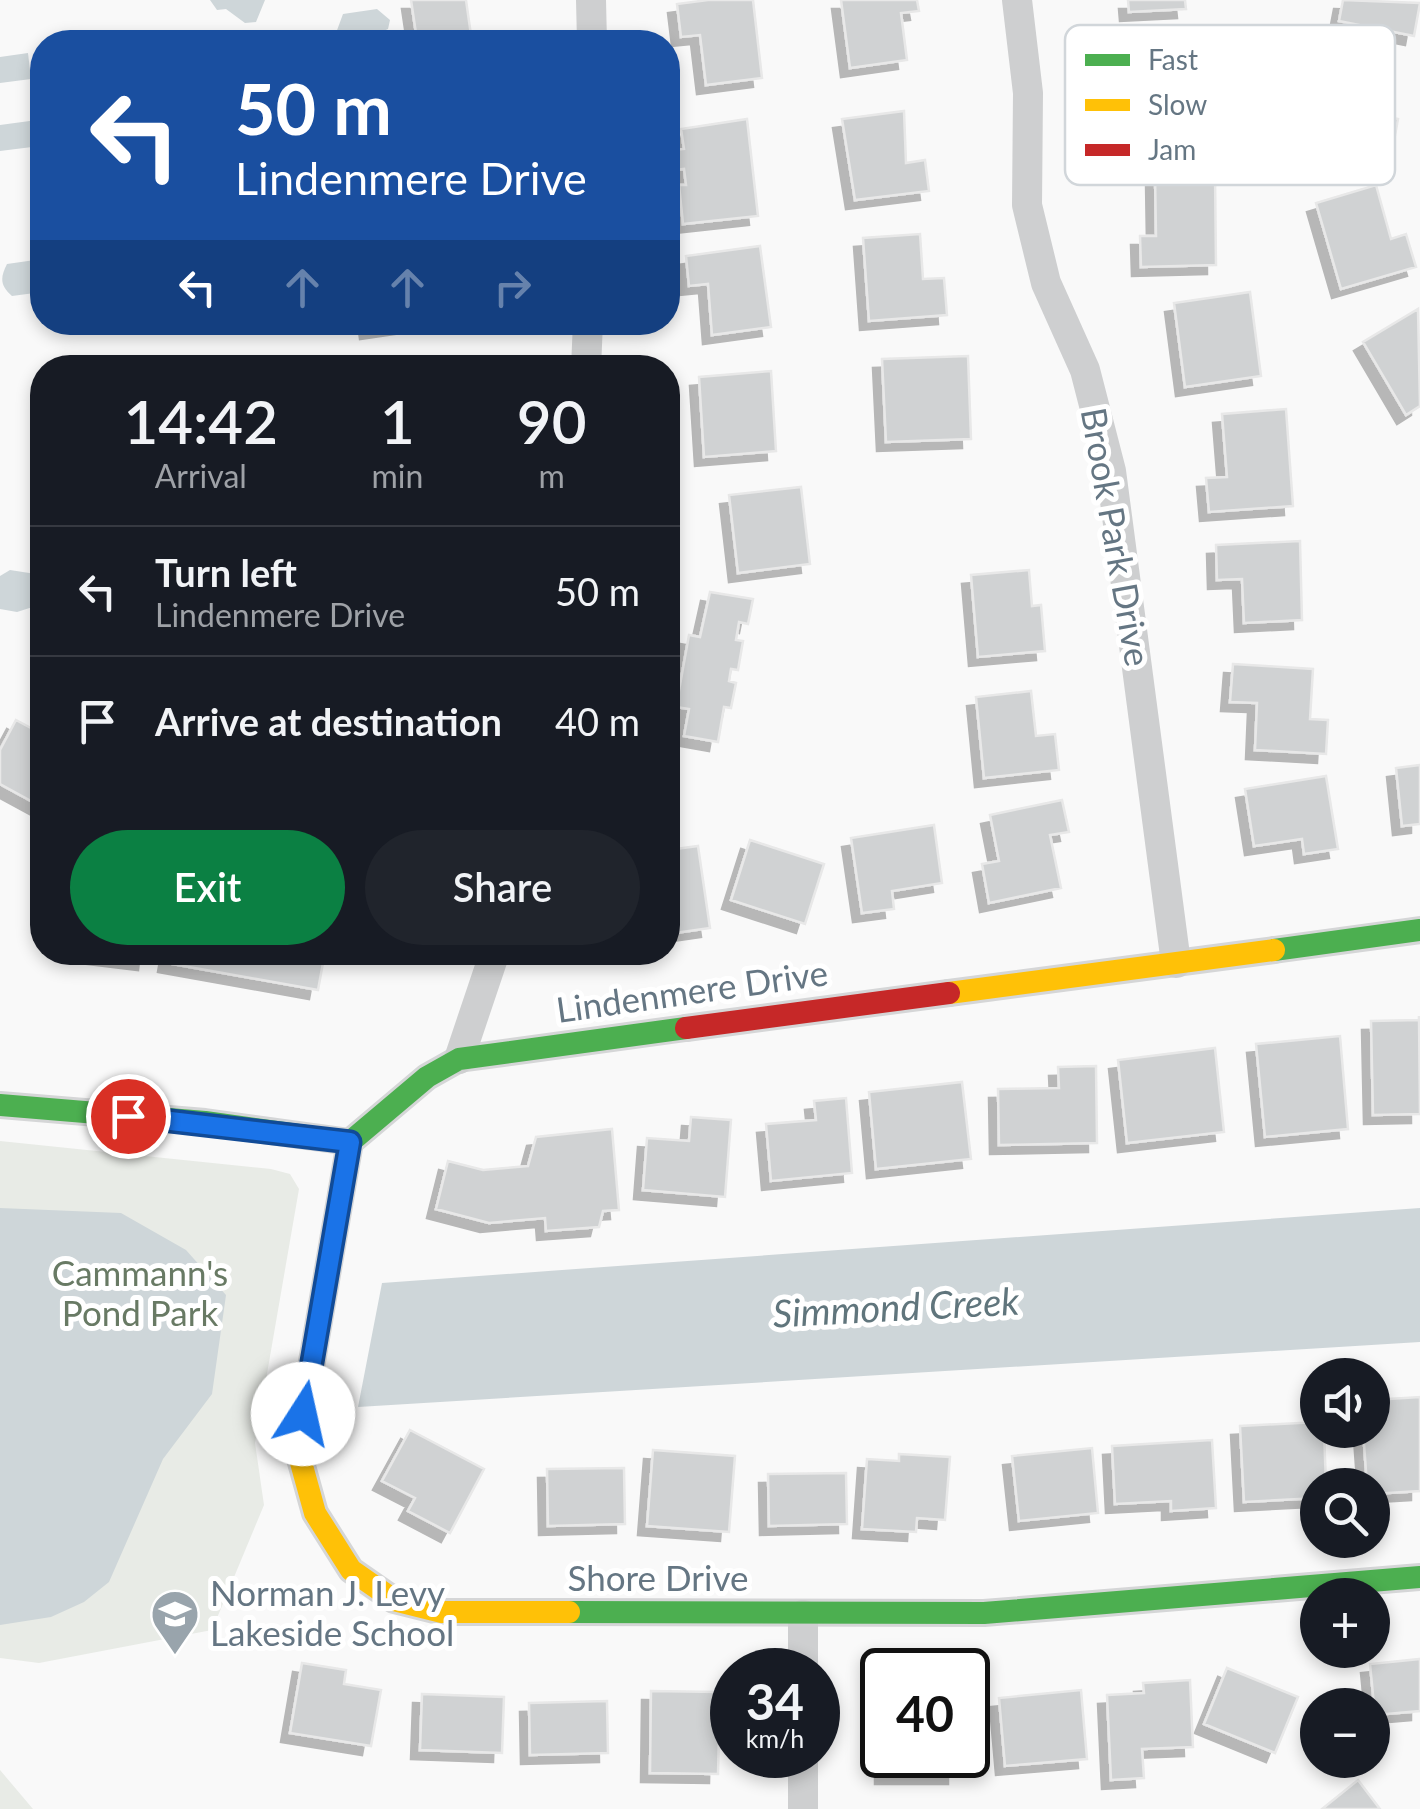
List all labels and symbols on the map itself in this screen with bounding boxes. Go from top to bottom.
legend [1065,25,1395,185]
text: Fast [1148,42,1198,76]
text: Slow [1148,87,1207,121]
text: Jam [1148,132,1196,166]
street label: Brook Park Drive [1074,404,1160,669]
street label: Lindenmere Drive [553,950,830,1030]
pin [86,1074,171,1159]
park label: Cammann's Pond Park [52,1251,228,1333]
water label: Simmond Creek [772,1277,1021,1335]
position arrow [251,1362,355,1466]
street label: Shore Drive [568,1556,748,1598]
place label: Norman J. Levy Lakeside School [210,1571,454,1653]
school or university icon: Norman J. Levy Lakeside School [149,1588,201,1656]
speed limit sign: 40 [860,1648,990,1778]

